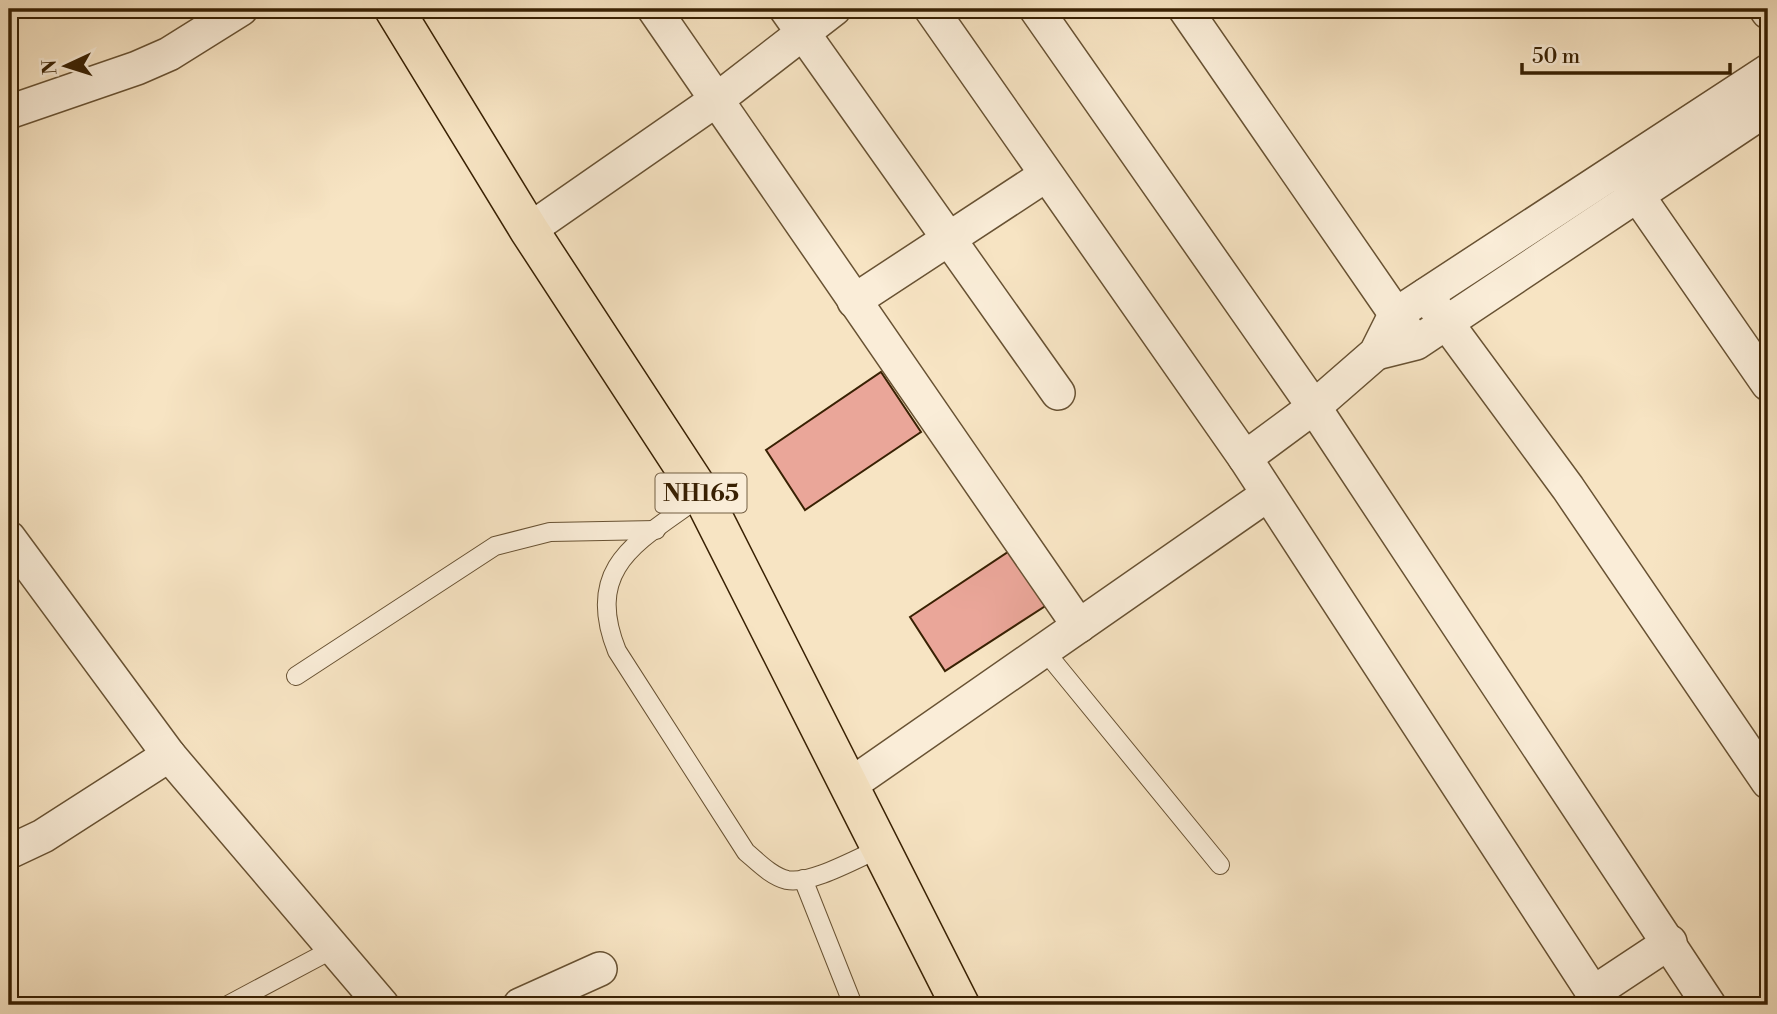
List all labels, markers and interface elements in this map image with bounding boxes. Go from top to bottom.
north arrow [32,32,102,102]
scale bar [1522,32,1730,76]
text: 50 m [1532,44,1580,70]
text: N [38,59,63,75]
road number: NH165 [656,474,746,512]

